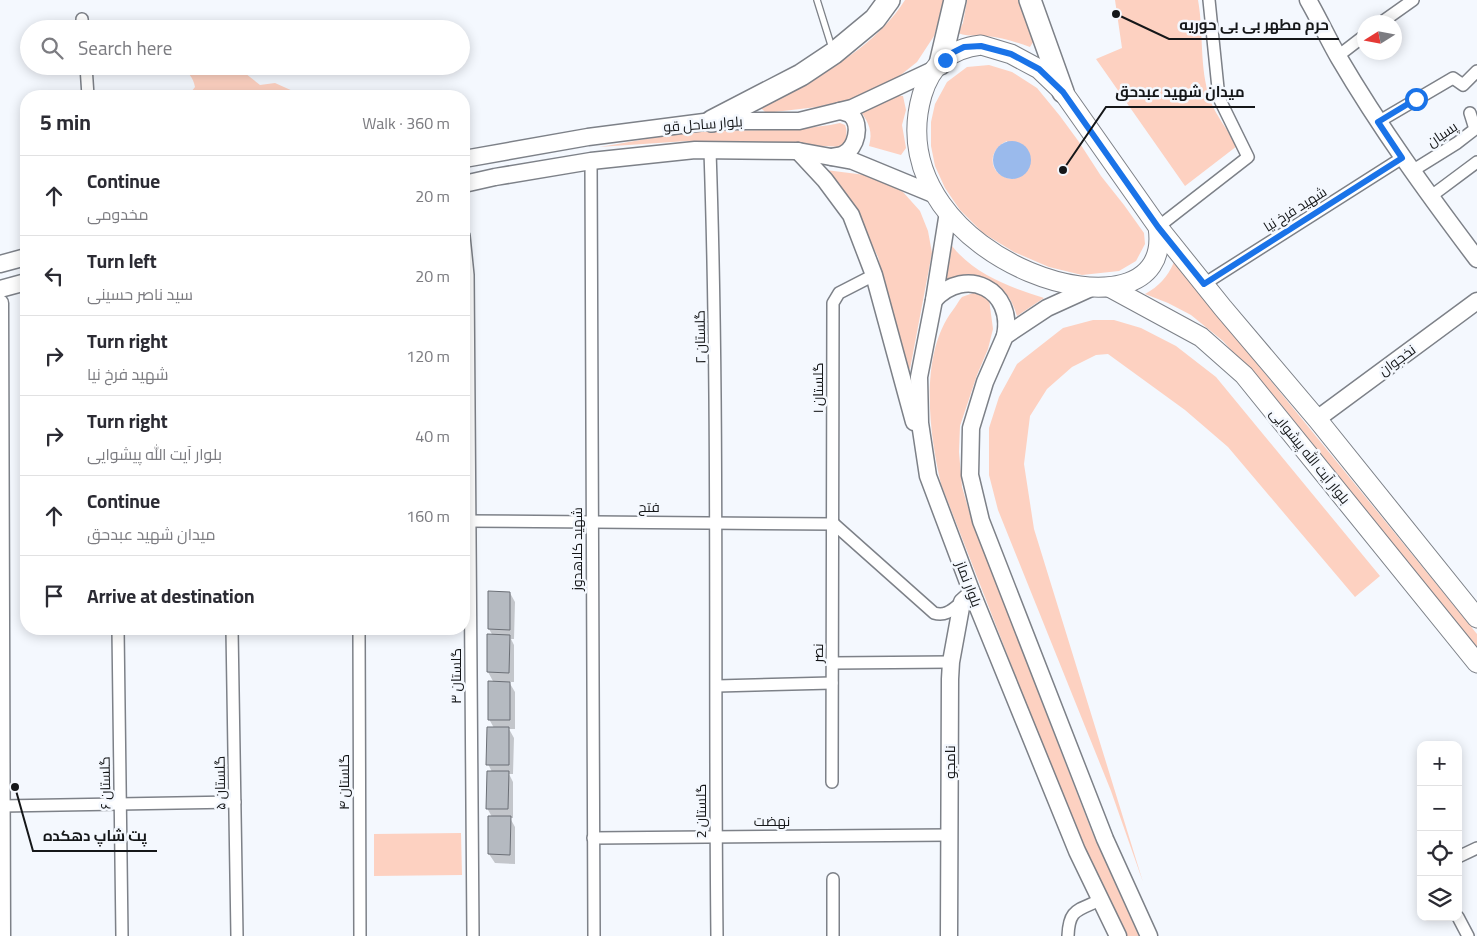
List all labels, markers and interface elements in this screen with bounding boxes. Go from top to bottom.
callout: حرم مطهر بی بی حوریه [1169,9,1339,39]
text: حرم مطهر بی بی حوریه [1179,10,1329,39]
north arrow [1357,15,1402,60]
search box [20,20,470,75]
text: Search here [78,30,172,66]
icon: search [38,34,66,62]
route end [934,49,957,72]
callout: میدان شهید عبدحق [1106,77,1255,107]
text: میدان شهید عبدحق [1115,77,1245,106]
route start [1405,88,1428,111]
text: 5 min [40,103,91,142]
text: Walk · 360 m [362,108,450,138]
street label: بلوار ساحل قو [662,108,744,140]
street label: پسیان [1421,114,1463,154]
text: Continue [87,163,160,199]
street label: شهید فرخ نیا [1258,179,1332,239]
text: 20 m [415,181,450,211]
icon: ahead [40,182,68,210]
text: مخدومی [87,199,149,229]
text: Turn left [87,243,157,279]
text: 20 m [415,261,450,291]
icon: left [40,262,68,290]
text: سید ناصر حسینی [87,279,193,309]
street label: گلستان ۲ [687,310,713,364]
text: Turn right [87,323,167,359]
street label: نخجوان [1372,337,1422,383]
text: 120 m [406,341,450,371]
icon: right [40,342,68,370]
text: شهید فرخ نیا [87,359,169,389]
street label: گلستان ۱ [805,363,831,413]
street label: بلوار آیت الله پیشوایی [1263,402,1357,510]
text: Turn right [87,403,167,439]
text: 40 m [415,421,450,451]
icon: right [40,422,68,450]
text: بلوار آیت الله پیشوایی [87,439,222,469]
text: Continue [87,483,160,519]
street label: فتح [638,494,660,520]
text: 160 m [406,501,450,531]
icon: ahead [40,502,68,530]
street label: شهید کلاهدوز [564,507,590,592]
text: میدان شهید عبدحق [87,519,216,549]
street label: بلوار نماز [948,556,990,611]
text: Arrive at destination [87,578,254,614]
icon: arrive [40,582,68,610]
street label: نصر [805,643,831,664]
street label: گلستان ۳ [443,648,469,704]
map controls [1417,741,1462,921]
button: + [1417,741,1462,786]
street label: نامجو [937,745,963,779]
street label: گلستان ۴ [331,754,357,810]
street label: گلستان ۶ [92,756,118,810]
street label: گلستان ۵ [207,756,233,810]
street label: گلستان 2 [688,784,714,838]
button: − [1417,786,1462,831]
street label: نهضت [754,808,790,834]
callout: پت شاپ دهكده [33,821,157,851]
text: پت شاپ دهكده [43,821,148,850]
button: locate [1417,831,1462,876]
button: layers [1417,876,1462,921]

